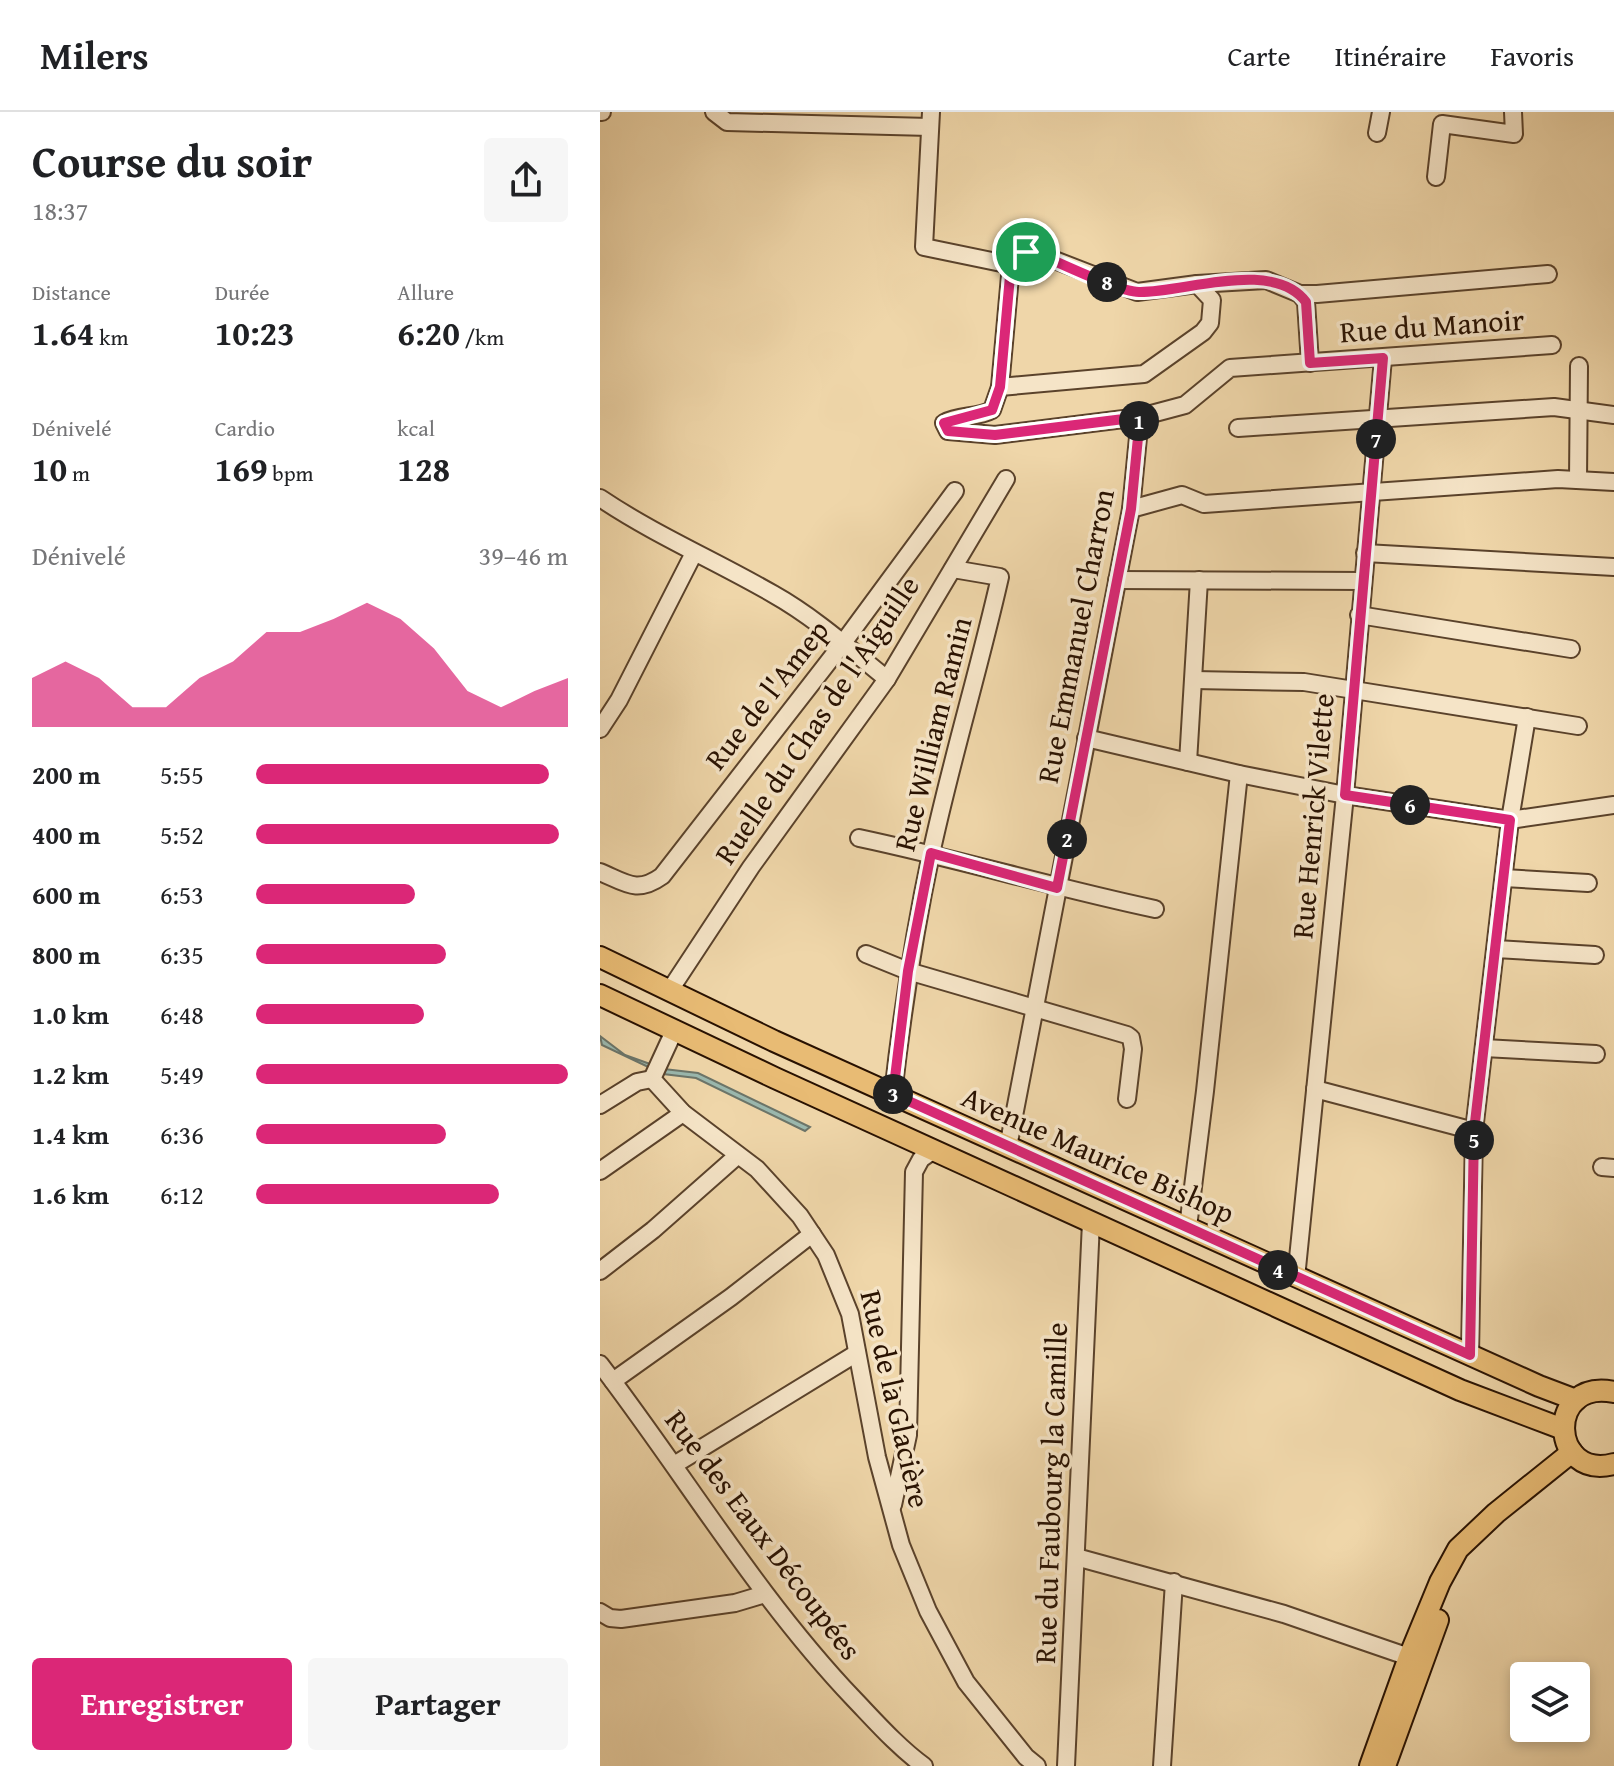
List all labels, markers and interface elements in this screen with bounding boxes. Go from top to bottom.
text: Milers [40,27,149,83]
text: Carte [1228,35,1291,76]
text: Itinéraire [1335,35,1446,76]
text: Favoris [1490,35,1574,76]
text: Course du soir [32,129,312,193]
button: share [484,138,568,222]
text: 18:37 [32,191,88,230]
pin [992,218,1060,286]
icon: arrive [1004,230,1048,274]
pin: 8 [1087,262,1127,302]
text: 8 [1101,266,1113,298]
text: Distance [32,276,111,308]
text: Durée [215,276,270,308]
text: Allure [397,276,454,308]
street label: Rue du Manoir [1338,297,1526,353]
text: 1.64 [32,308,94,357]
text: 10:23 [215,308,295,357]
text: 6:20 [397,308,460,357]
text: km [94,321,128,353]
text: /km [460,321,504,353]
pin: 1 [1119,401,1159,441]
text: 1 [1133,405,1145,437]
text: Dénivelé [32,412,111,444]
text: Cardio [215,412,275,444]
text: kcal [397,412,435,444]
pin: 7 [1356,419,1396,459]
text: 7 [1370,423,1382,455]
text: 10 [32,444,67,493]
text: 169 [215,444,268,493]
text: 128 [397,444,450,493]
text: m [67,457,90,489]
text: bpm [268,457,314,489]
street label: Rue Emmanuel Charron [1025,485,1125,787]
text: Dénivelé [32,536,126,575]
text: 39–46 m [479,536,568,575]
street label: Ruelle du Chas de l'Aiguille [703,566,929,873]
street label: Rue de l'Amep [693,610,839,779]
street label: Rue William Ramin [882,612,982,855]
street label: Rue Henrick Vilette [1279,691,1345,941]
text: 200 m [32,755,100,794]
text: 5:55 [160,755,204,794]
pin: 6 [1390,785,1430,825]
text: 6 [1404,789,1416,821]
text: 400 m [32,815,100,854]
text: 5:52 [160,815,204,854]
pin: 2 [1047,819,1087,859]
text: 2 [1061,823,1073,855]
text: 600 m [32,875,100,914]
text: 6:53 [160,875,204,914]
text: 800 m [32,935,100,974]
text: 6:35 [160,935,204,974]
text: 1.0 km [32,995,109,1034]
text: 6:48 [160,995,204,1034]
text: 1.2 km [32,1055,109,1094]
text: 5:49 [160,1055,204,1094]
pin: 3 [873,1074,913,1114]
street label: Avenue Maurice Bishop [955,1074,1242,1234]
text: 3 [887,1078,899,1110]
text: 1.4 km [32,1115,109,1154]
text: 6:36 [160,1115,204,1154]
pin: 5 [1454,1120,1494,1160]
text: 5 [1468,1124,1480,1156]
text: 1.6 km [32,1175,109,1214]
text: 6:12 [160,1175,204,1214]
pin: 4 [1258,1250,1298,1290]
text: 4 [1272,1254,1284,1286]
street label: Rue de la Glacière [850,1286,942,1512]
street label: Rue du Faubourg la Camille [1022,1322,1078,1664]
street label: Rue des Eaux Découpées [655,1400,873,1669]
button: Enregistrer [32,1658,292,1750]
button: Partager [308,1658,568,1750]
map controls [1510,1662,1590,1742]
button: layers [1510,1662,1590,1742]

